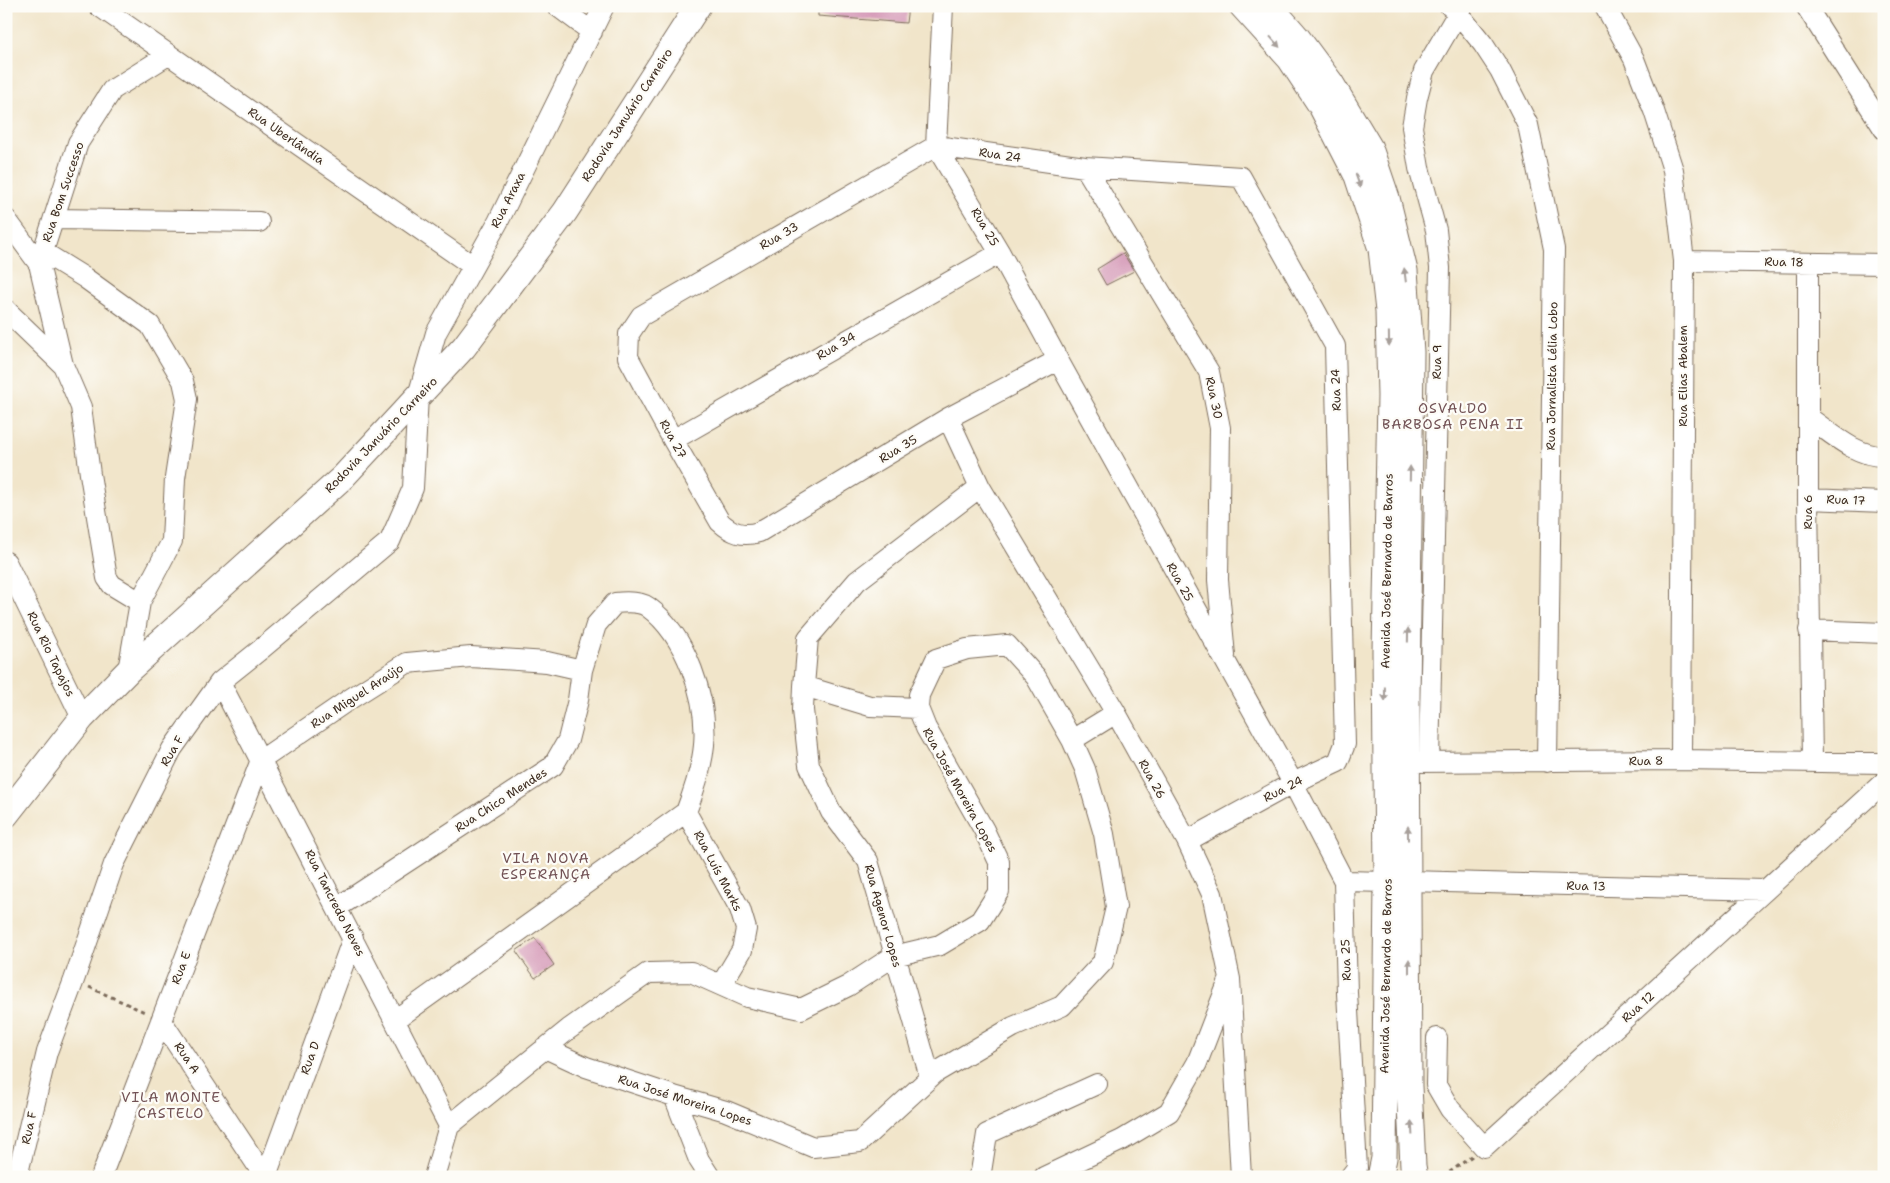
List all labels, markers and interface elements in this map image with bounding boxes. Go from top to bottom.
one-way arrow [1269,36,1281,48]
street label: Rodovia Januário Carneiro [578,45,676,185]
street label: Rua Uberlândia [245,104,328,169]
street label: Rua Bom Successo [38,140,88,244]
street label: Rua 24 [978,144,1022,166]
street label: Rua Araxa [487,169,529,231]
one-way arrow [1354,174,1362,189]
street label: Rua 25 [967,205,1003,249]
street label: Rua 33 [757,218,801,254]
street label: Rua 18 [1764,254,1804,270]
one-way arrow [1401,267,1409,283]
street label: Rua Jornalista Lélia Lobo [1543,302,1561,450]
street label: Rua Elias Abalem [1675,325,1691,427]
street label: Rua 34 [813,328,859,364]
one-way arrow [1385,331,1393,347]
street label: Rua 9 [1429,344,1445,380]
street label: Rua 24 [1327,369,1345,411]
street label: Rodovia Januário Carneiro [321,373,441,497]
street label: Rua 30 [1202,375,1226,421]
district label: OSVALDO BARBOSA PENA II [1382,399,1524,433]
street label: Rua 27 [656,417,690,461]
street label: Rua 35 [876,431,920,467]
one-way arrow [1406,464,1414,480]
street label: Avenida José Bernardo de Barros [1377,473,1397,669]
street label: Rua 17 [1826,491,1866,509]
street label: Rua 6 [1800,495,1816,529]
street label: Rua 25 [1163,560,1197,604]
street label: Rua Rio Tapajos [23,609,79,699]
one-way arrow [1404,627,1412,643]
street label: Rua Miguel Araújo [307,660,407,732]
one-way arrow [1381,686,1389,702]
street label: Rua José Moreira Lopes [919,725,1001,855]
street label: Rua F [157,732,188,769]
street label: Rua 8 [1628,753,1664,769]
street label: Rua 26 [1135,756,1169,802]
street label: Rua Chico Mendes [452,764,550,836]
street label: Rua 24 [1260,772,1306,806]
one-way arrow [1404,824,1412,840]
street label: Rua Luís Marks [690,828,746,914]
street label: Rua Tancredo Neves [301,847,369,959]
district label: VILA NOVA ESPERANÇA [501,849,591,883]
street label: Rua Agenor Lopes [861,863,905,969]
street label: Avenida José Bernardo de Barros [1376,878,1396,1074]
street label: Rua 13 [1566,878,1606,894]
street label: Rua 25 [1337,939,1355,981]
street label: Rua E [167,949,195,987]
one-way arrow [1405,958,1413,974]
street label: Rua 12 [1618,988,1658,1026]
street label: Rua A [171,1039,204,1077]
street label: Rua D [297,1039,323,1077]
street label: Rua José Moreira Lopes [616,1071,754,1129]
district label: VILA MONTE CASTELO [121,1088,221,1122]
street label: Rua F [17,1110,41,1146]
one-way arrow [1407,1120,1415,1136]

